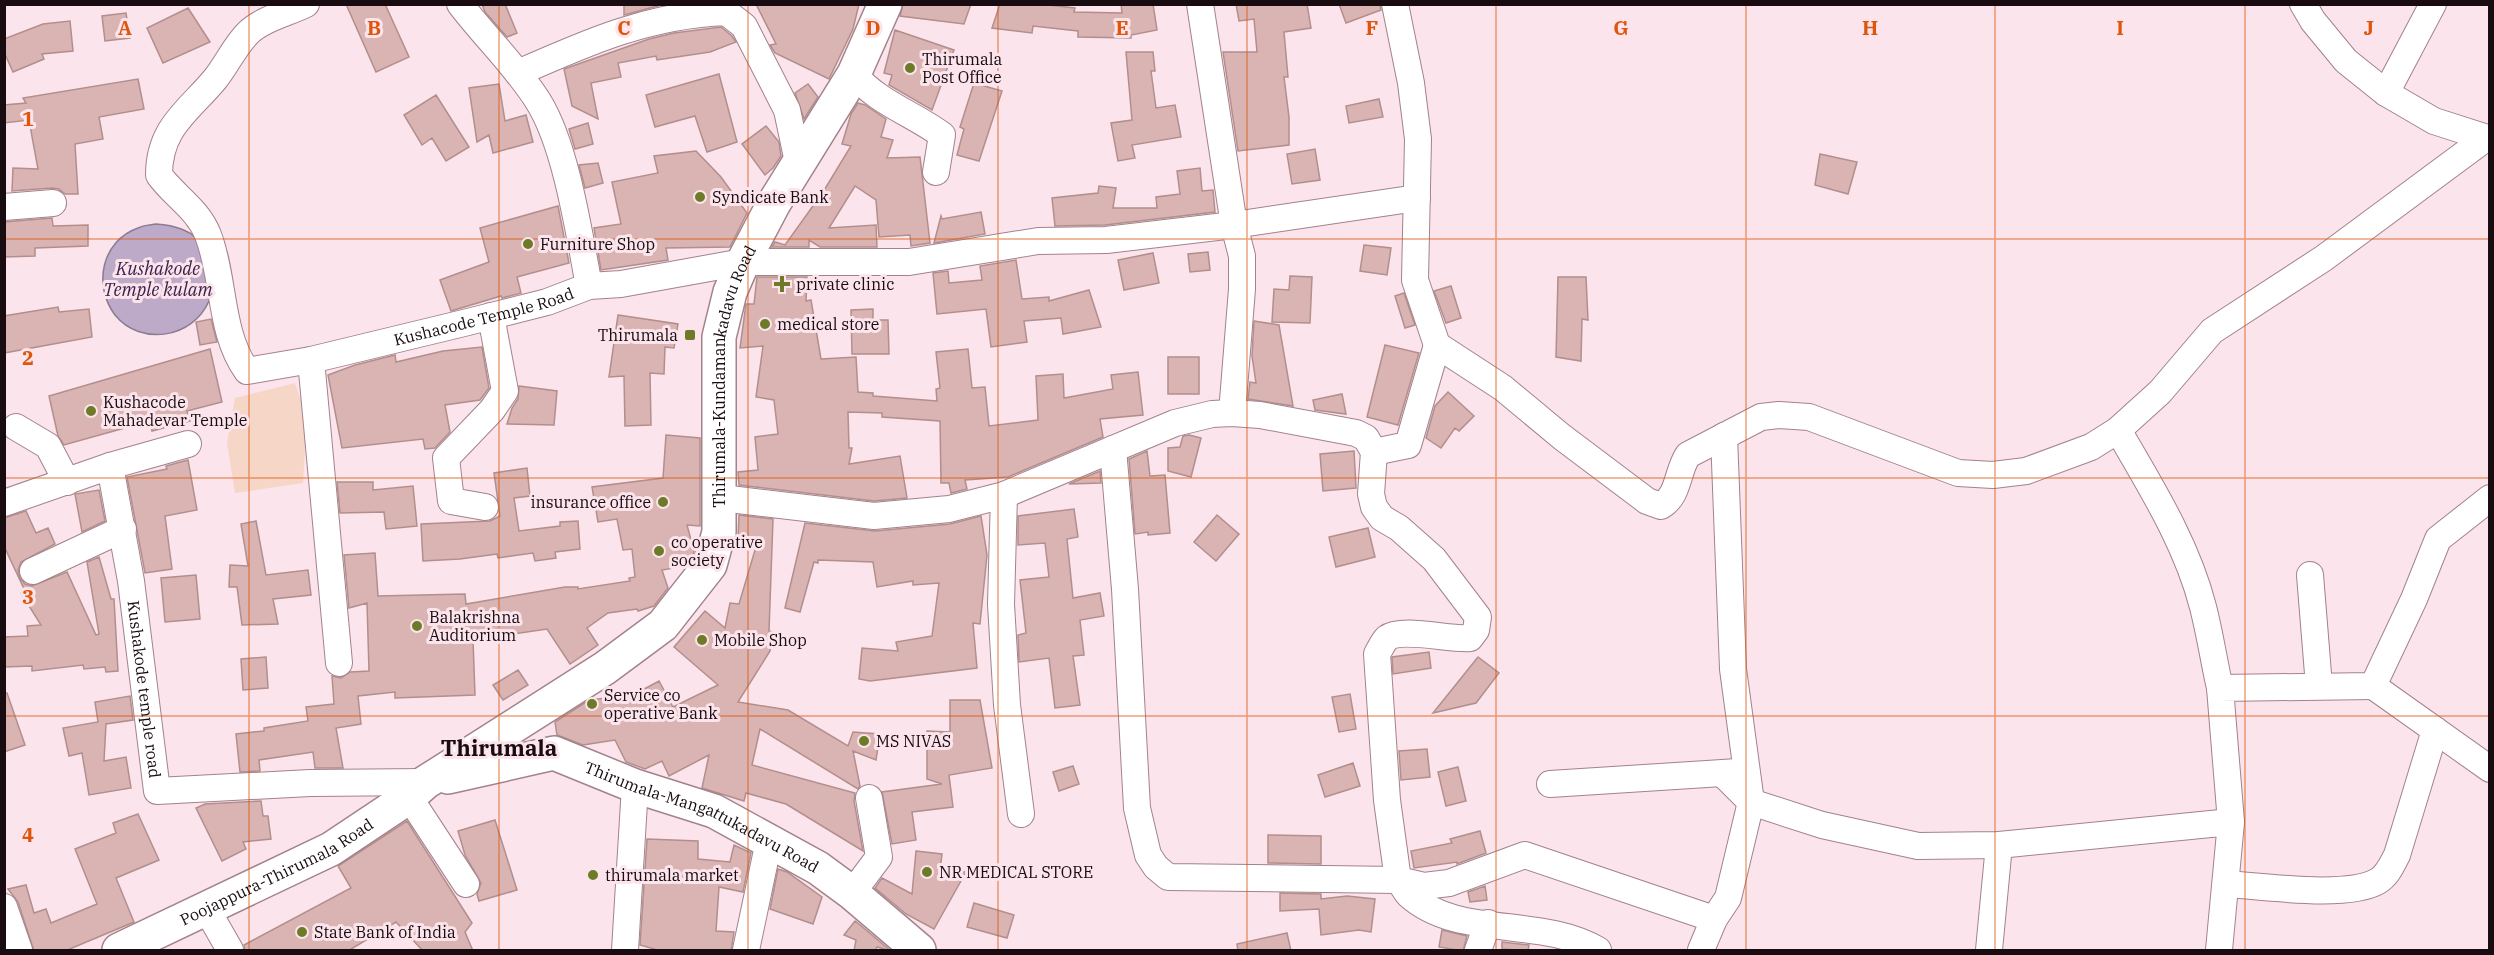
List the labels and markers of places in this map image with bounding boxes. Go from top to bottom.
place label: Thirumala Post Office [922,49,1003,87]
marker: Thirumala Post Office [903,61,917,75]
place label: Syndicate Bank [712,187,829,207]
marker: Syndicate Bank [693,190,707,204]
place label: Furniture Shop [540,234,655,254]
marker: Furniture Shop [521,237,535,251]
place label: private clinic [796,274,894,294]
marker: private clinic [773,275,791,293]
place label: medical store [777,314,879,334]
marker: medical store [758,317,772,331]
place label: Thirumala [598,325,678,345]
marker: Thirumala [683,328,697,342]
place label: Kushacode Mahadevar Temple [103,392,247,430]
marker: Kushacode Mahadevar Temple [84,404,98,418]
place label: insurance office [530,492,651,512]
marker: insurance office [656,495,670,509]
place label: co operative society [671,532,763,570]
marker: co operative society [652,544,666,558]
place label: Balakrishna Auditorium [429,607,520,645]
marker: Balakrishna Auditorium [410,619,424,633]
place label: Mobile Shop [714,630,807,650]
marker: Mobile Shop [695,633,709,647]
place label: Service co operative Bank [604,685,718,723]
marker: Service co operative Bank [585,697,599,711]
place label: MS NIVAS [876,731,951,751]
marker: MS NIVAS [857,734,871,748]
place label: NR MEDICAL STORE [939,862,1093,882]
place label: thirumala market [605,865,739,885]
marker: NR MEDICAL STORE [920,865,934,879]
marker: thirumala market [586,868,600,882]
place label: State Bank of India [314,922,456,942]
marker: State Bank of India [295,925,309,939]

